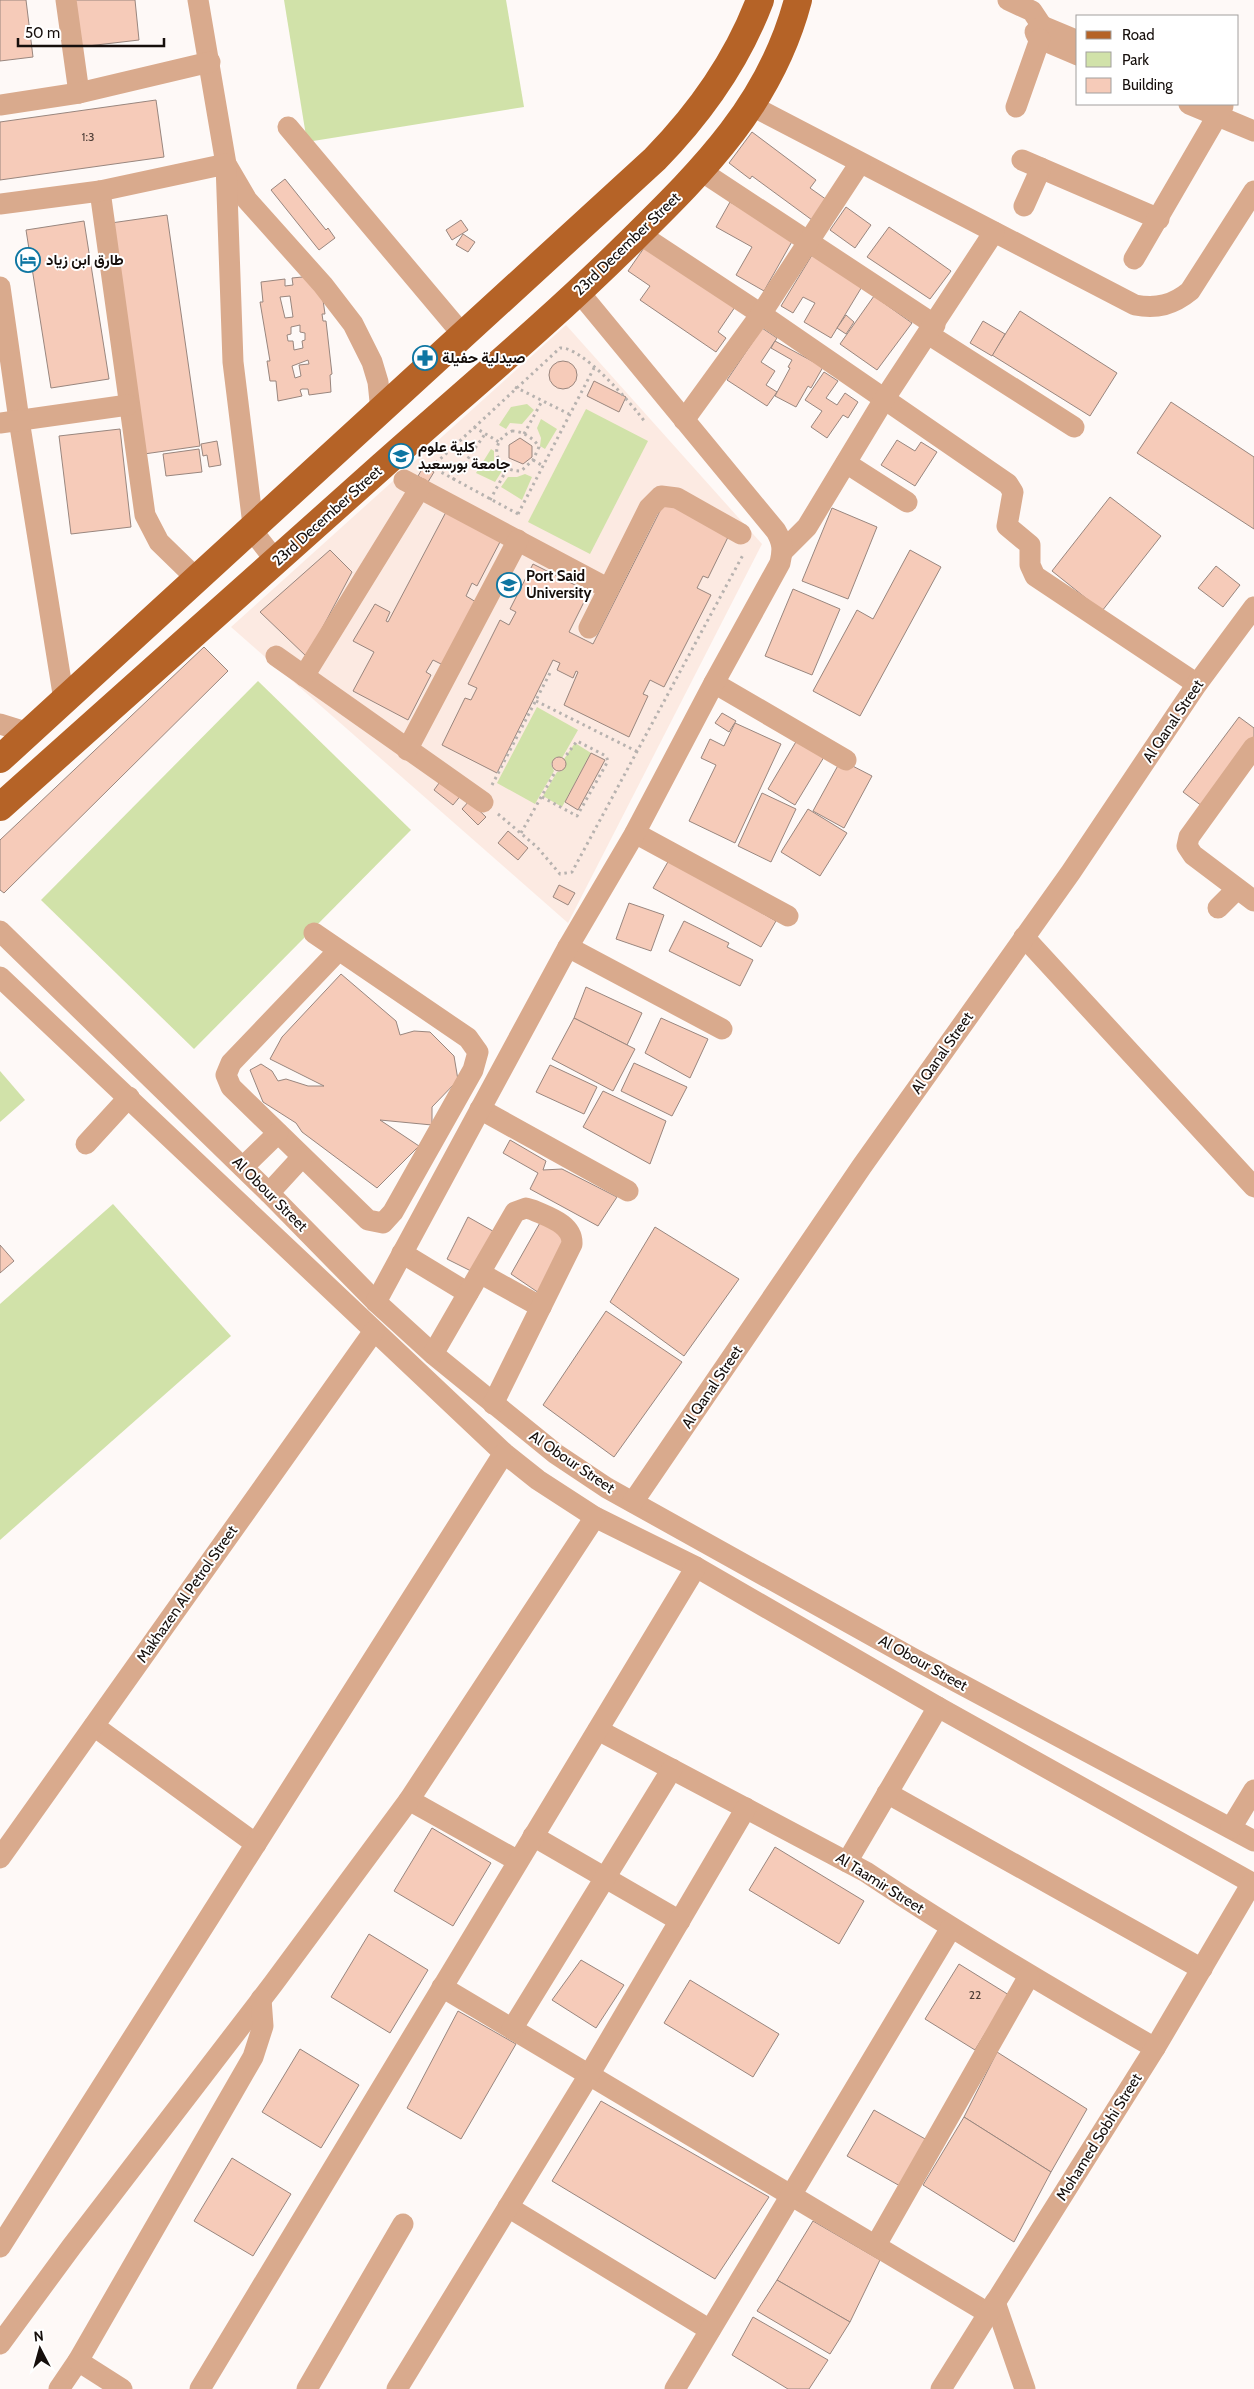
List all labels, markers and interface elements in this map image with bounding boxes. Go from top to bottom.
scale bar [18,15,164,47]
legend [1076,15,1239,105]
text: 50 m [25,24,60,42]
text: Road [1122,26,1155,44]
text: Park [1122,51,1149,69]
text: Building [1122,76,1173,94]
house number: 1:3 [82,129,94,144]
street label: 23rd December Street [570,189,684,299]
hotel icon: طارق ابن زياد [15,247,41,273]
place label: طارق ابن زياد [46,251,124,269]
pharmacy icon: صيدلية حفيلة [412,345,438,371]
place label: صيدلية حفيلة [442,349,526,367]
place label: كلية علوم جامعة بورسعيد [418,438,510,473]
school or university icon: كلية علوم جامعة بورسعيد [388,443,414,469]
street label: 23rd December Street [269,462,385,570]
place label: Port Said University [526,567,592,602]
school or university icon: Port Said University [496,572,522,598]
street label: Al Qanal Street [1139,676,1207,766]
street label: Al Qanal Street [907,1009,977,1097]
street label: Al Obour Street [229,1153,311,1235]
street label: Al Qanal Street [678,1342,746,1432]
street label: Al Obour Street [526,1427,618,1497]
street label: Makhazen Al Petrol Street [133,1522,241,1666]
street label: Al Obour Street [876,1631,970,1695]
street label: Al Taamir Street [833,1849,927,1917]
house number: 22 [969,1987,981,2002]
street label: Mohamed Sobhi Street [1053,2070,1145,2204]
north arrow [15,2324,65,2374]
text: N [33,2327,45,2346]

